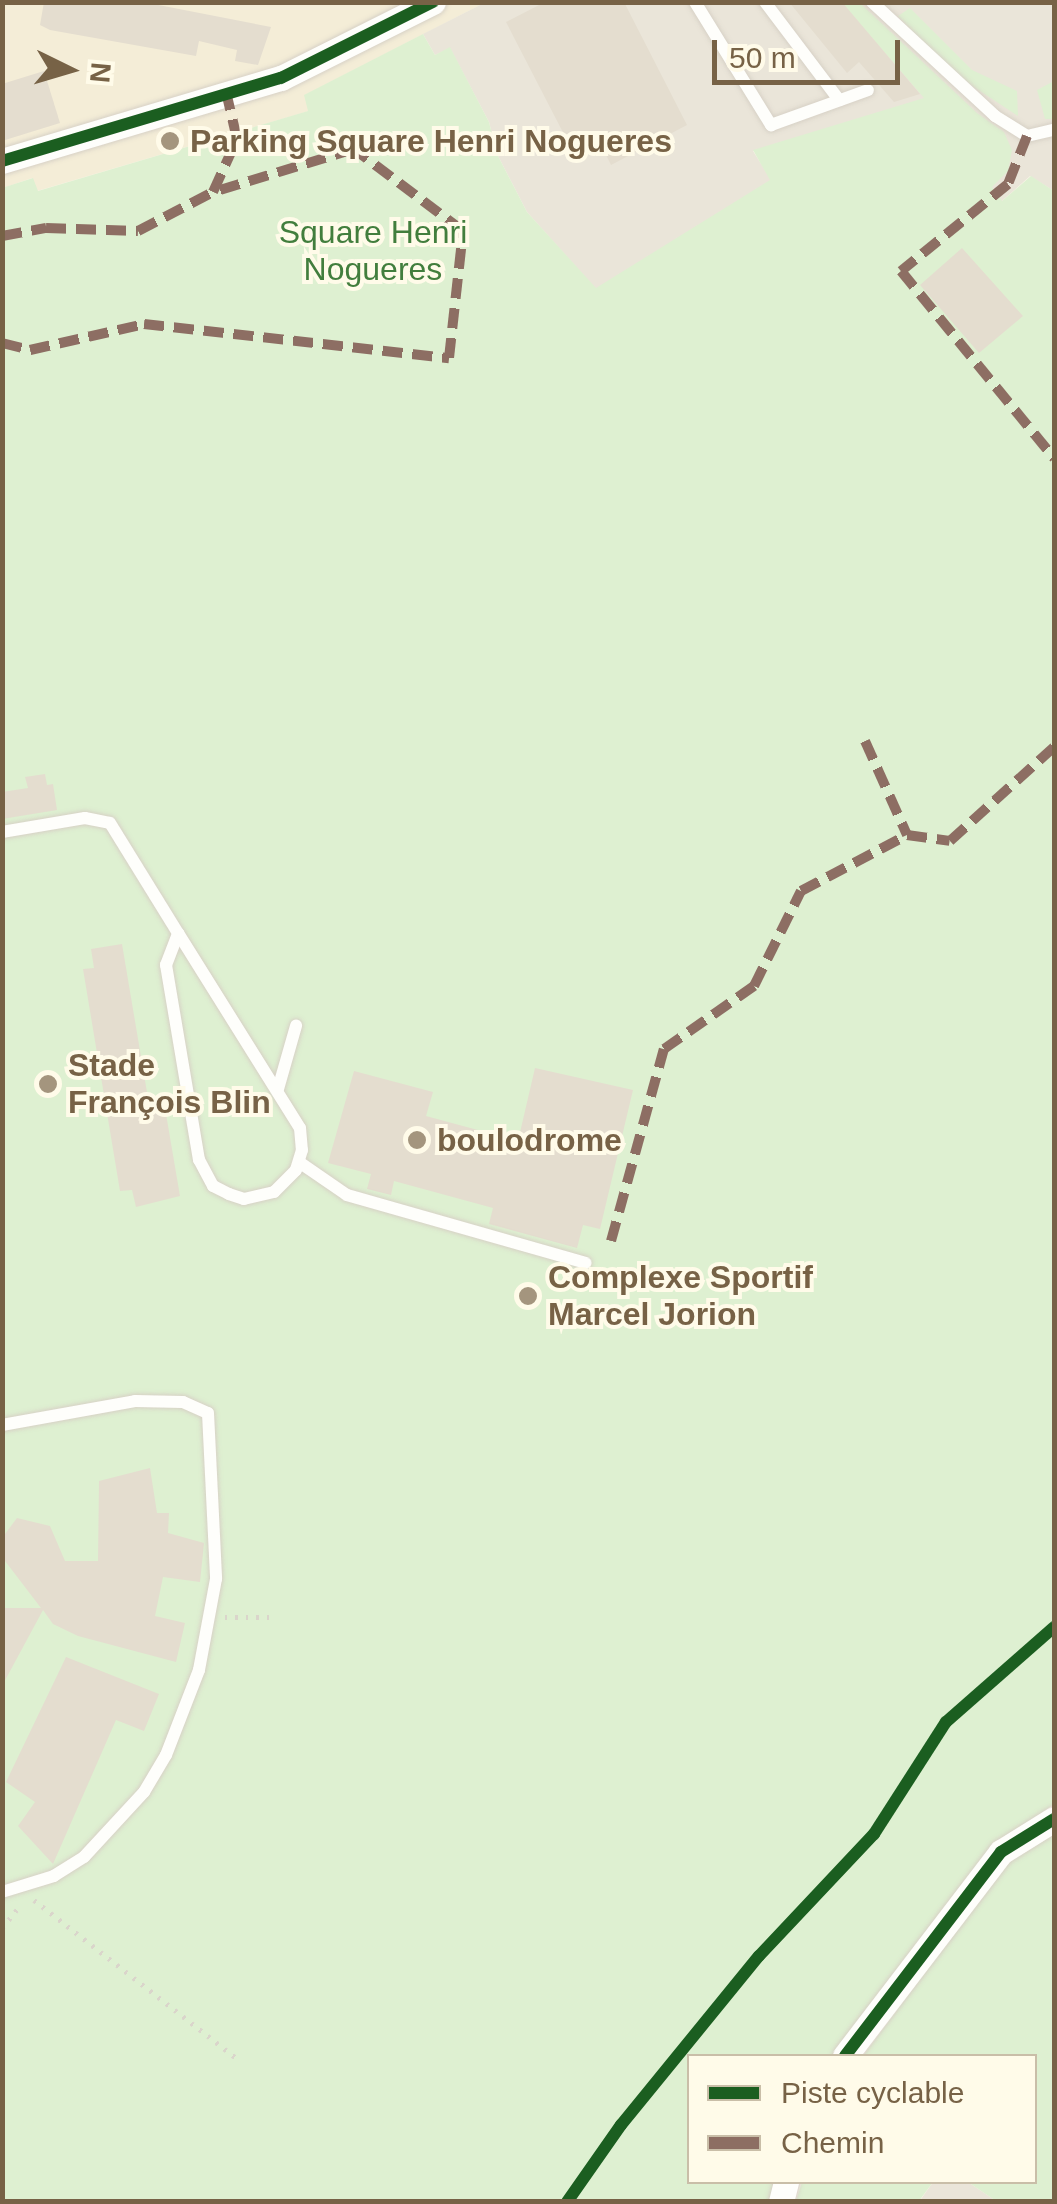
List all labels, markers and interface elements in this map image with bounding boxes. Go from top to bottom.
north arrow [20,20,120,120]
scale bar [717,20,904,82]
text: 50 m [729,41,796,74]
text: N [84,61,117,84]
place label: Parking Square Henri Nogueres [190,122,672,160]
marker: Parking Square Henri Nogueres [159,130,181,152]
park label: Square Henri Nogueres [279,214,467,289]
place label: Stade François Blin [68,1047,271,1122]
marker: Stade François Blin [37,1073,59,1095]
place label: boulodrome [437,1121,622,1159]
marker: boulodrome [406,1129,428,1151]
place label: Complexe Sportif Marcel Jorion [548,1259,813,1334]
marker: Complexe Sportif Marcel Jorion [517,1285,539,1307]
legend [687,2054,1037,2184]
text: Piste cyclable [781,2076,964,2109]
text: Chemin [781,2126,884,2159]

